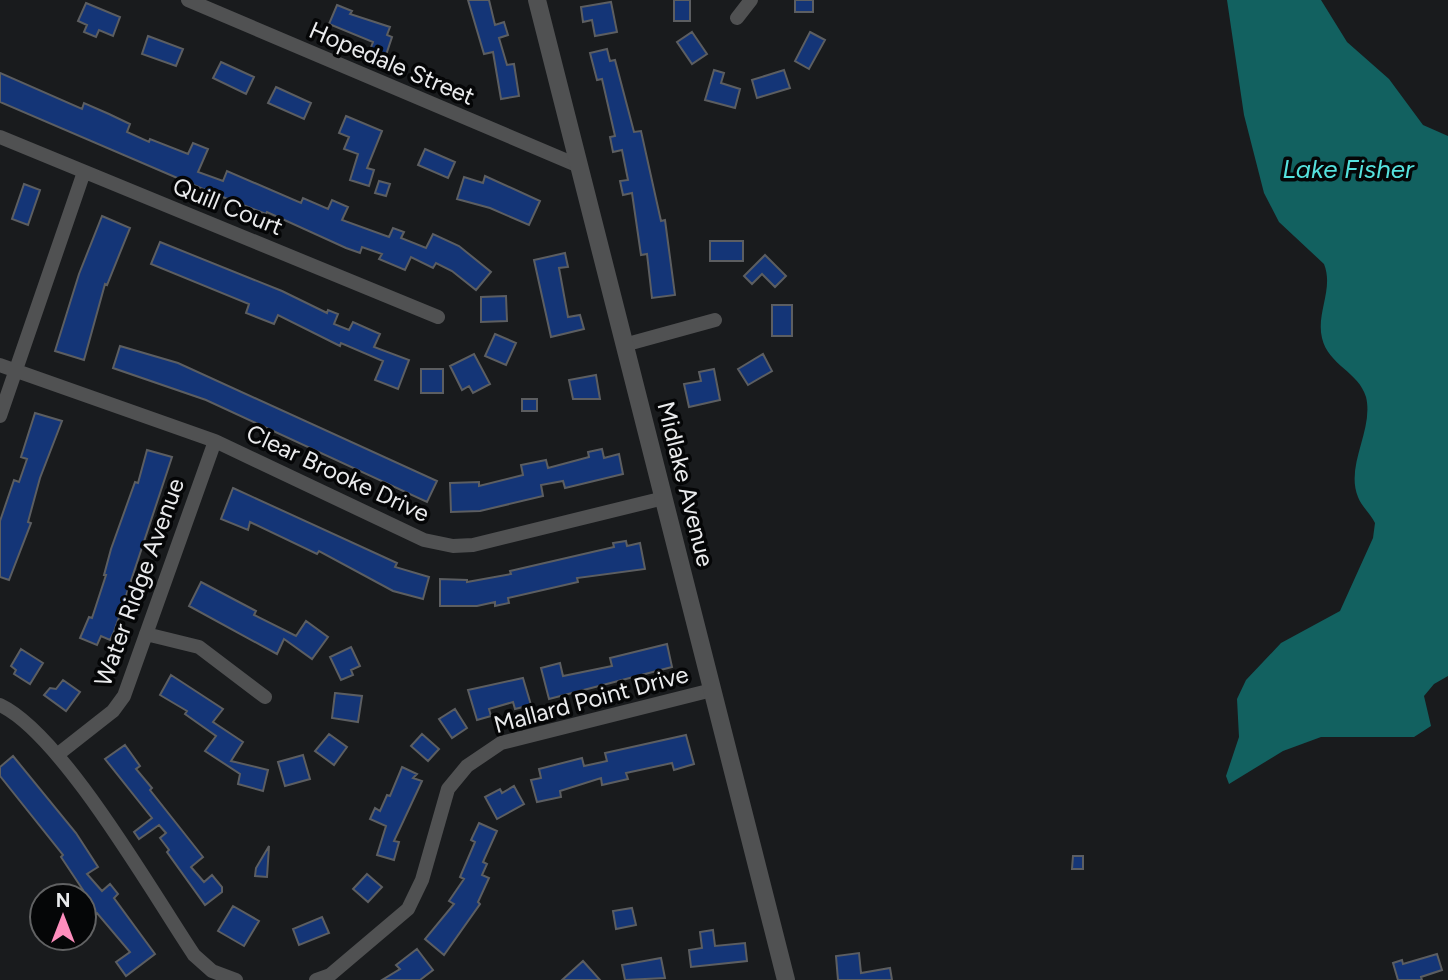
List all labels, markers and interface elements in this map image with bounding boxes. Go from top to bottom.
street label: Hopedale Street [305,15,479,111]
water label: Lake Fisher [1282,153,1415,185]
street label: Quill Court [169,171,287,241]
street label: Midlake Avenue [651,398,721,570]
street label: Clear Brooke Drive [242,418,434,528]
street label: Water Ridge Avenue [88,474,190,690]
street label: Mallard Point Drive [490,659,692,739]
north arrow [28,882,98,952]
text: N [56,889,70,912]

